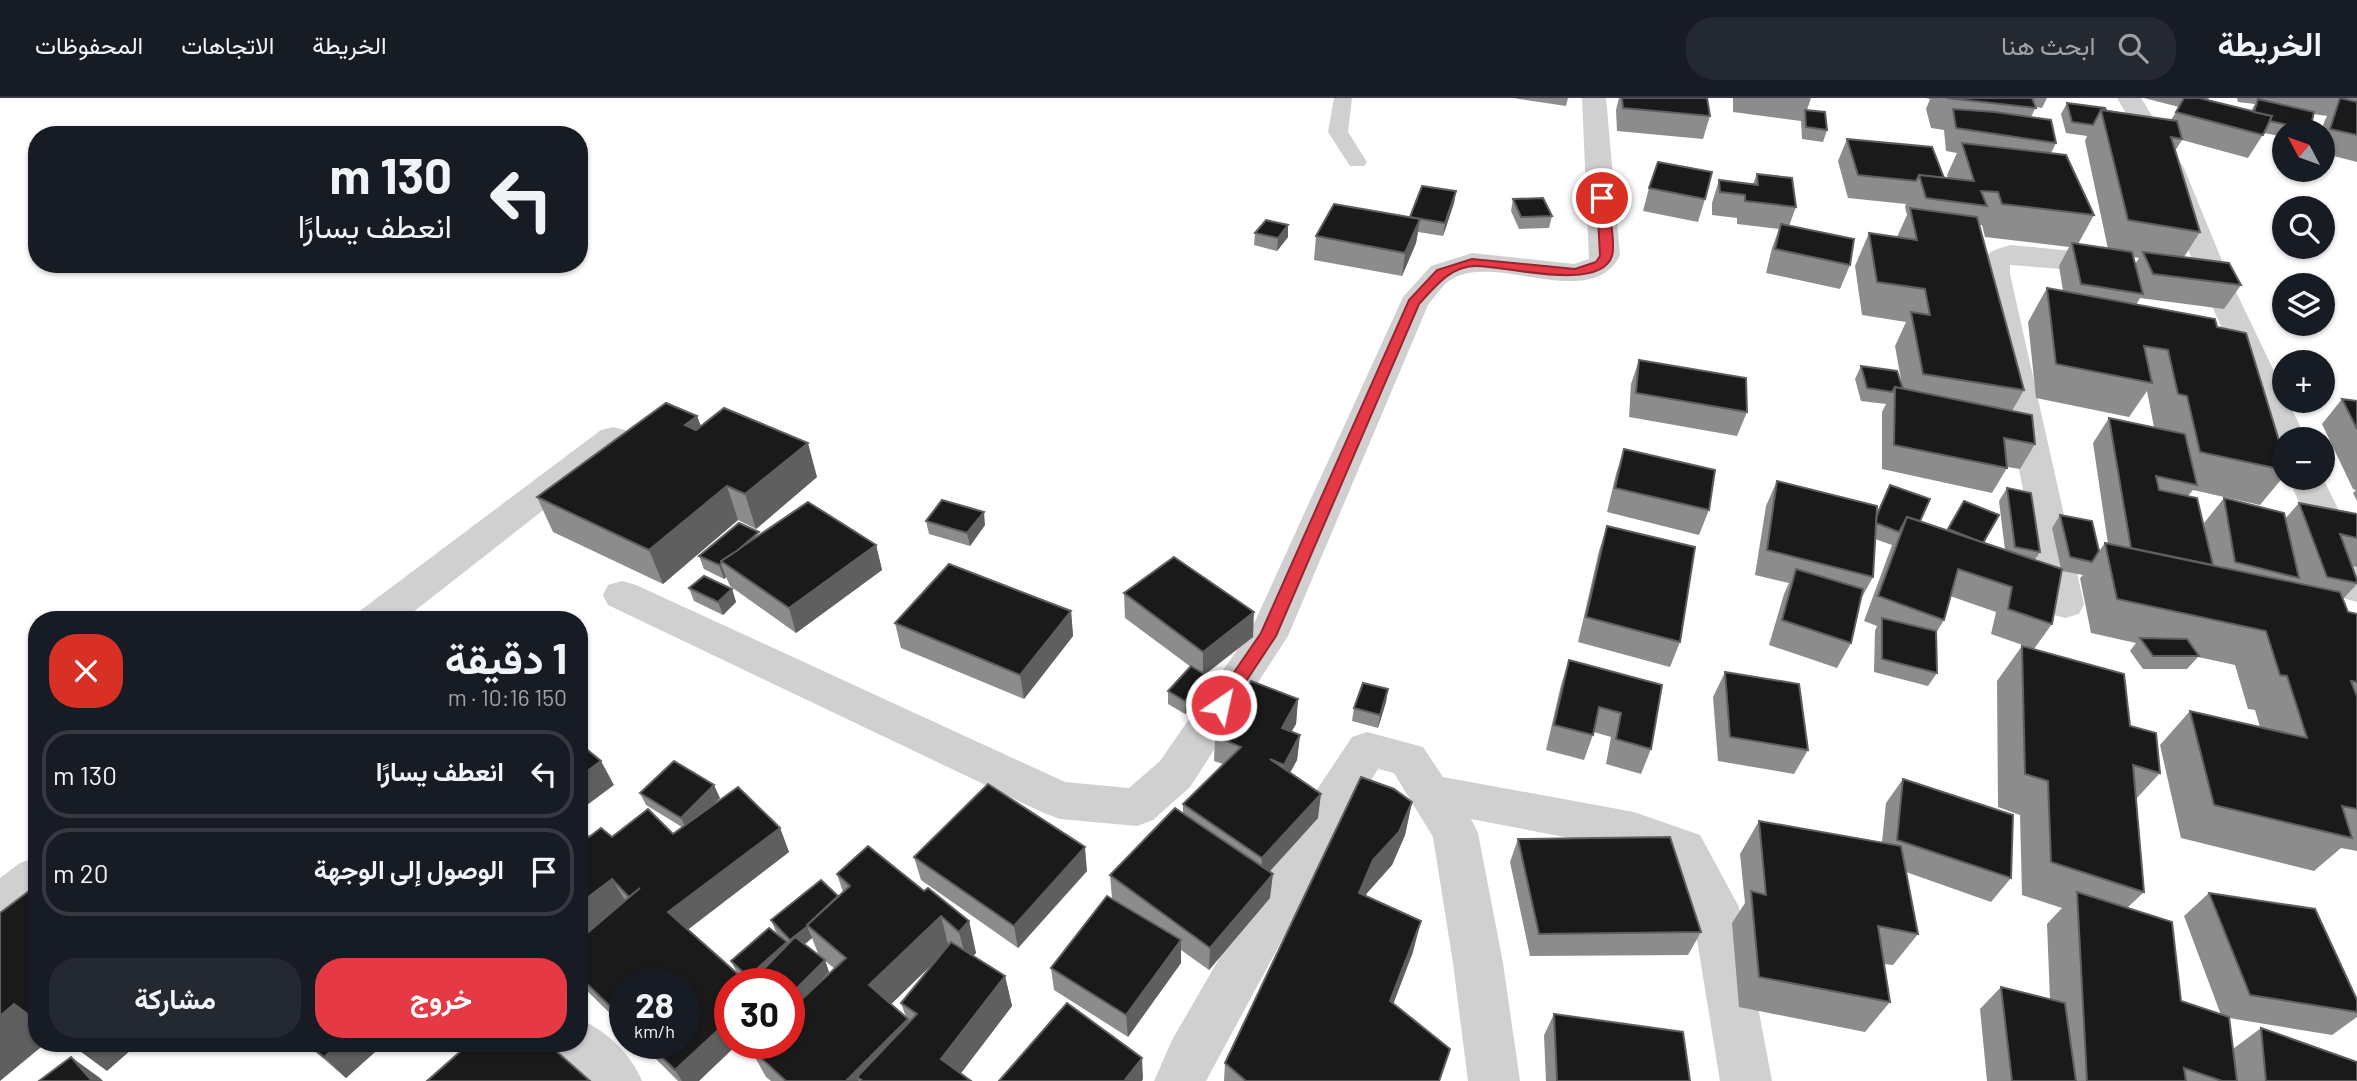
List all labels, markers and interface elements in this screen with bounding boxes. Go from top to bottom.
search box [1686,17,2176,80]
text: الخريطة [2218,23,2322,63]
text: ابحث هنا [2001,29,2096,60]
icon: search [2114,29,2152,67]
text: المحفوظات [35,30,143,59]
text: الاتجاهات [181,30,274,59]
text: الخريطة [312,30,387,59]
north arrow [2272,119,2334,182]
map controls [2272,119,2335,490]
text: 130 m [330,145,452,204]
icon: left [476,154,567,245]
pin [1572,168,1632,228]
icon: arrive [1583,179,1621,217]
button: search [2272,196,2335,259]
text: انعطف يسارًا [298,206,452,244]
button: layers [2272,273,2335,336]
button: + [2272,350,2335,413]
button: − [2272,427,2335,490]
text: 1 دقيقة [445,632,567,682]
button: close [49,634,123,708]
position arrow [1184,668,1258,742]
text: 150 m · 10:16 [448,683,567,711]
text: انعطف يسارًا [376,755,504,786]
icon: left [525,755,563,793]
text: 130 m [53,759,117,790]
text: الوصول إلى الوجهة [314,853,504,884]
icon: arrive [525,853,563,891]
text: 20 m [53,857,108,888]
button: مشاركة [49,958,301,1038]
button: خروج [315,958,567,1038]
speed limit sign: 30 [714,968,805,1059]
text: 28 [635,983,674,1025]
text: km/h [634,1020,675,1042]

